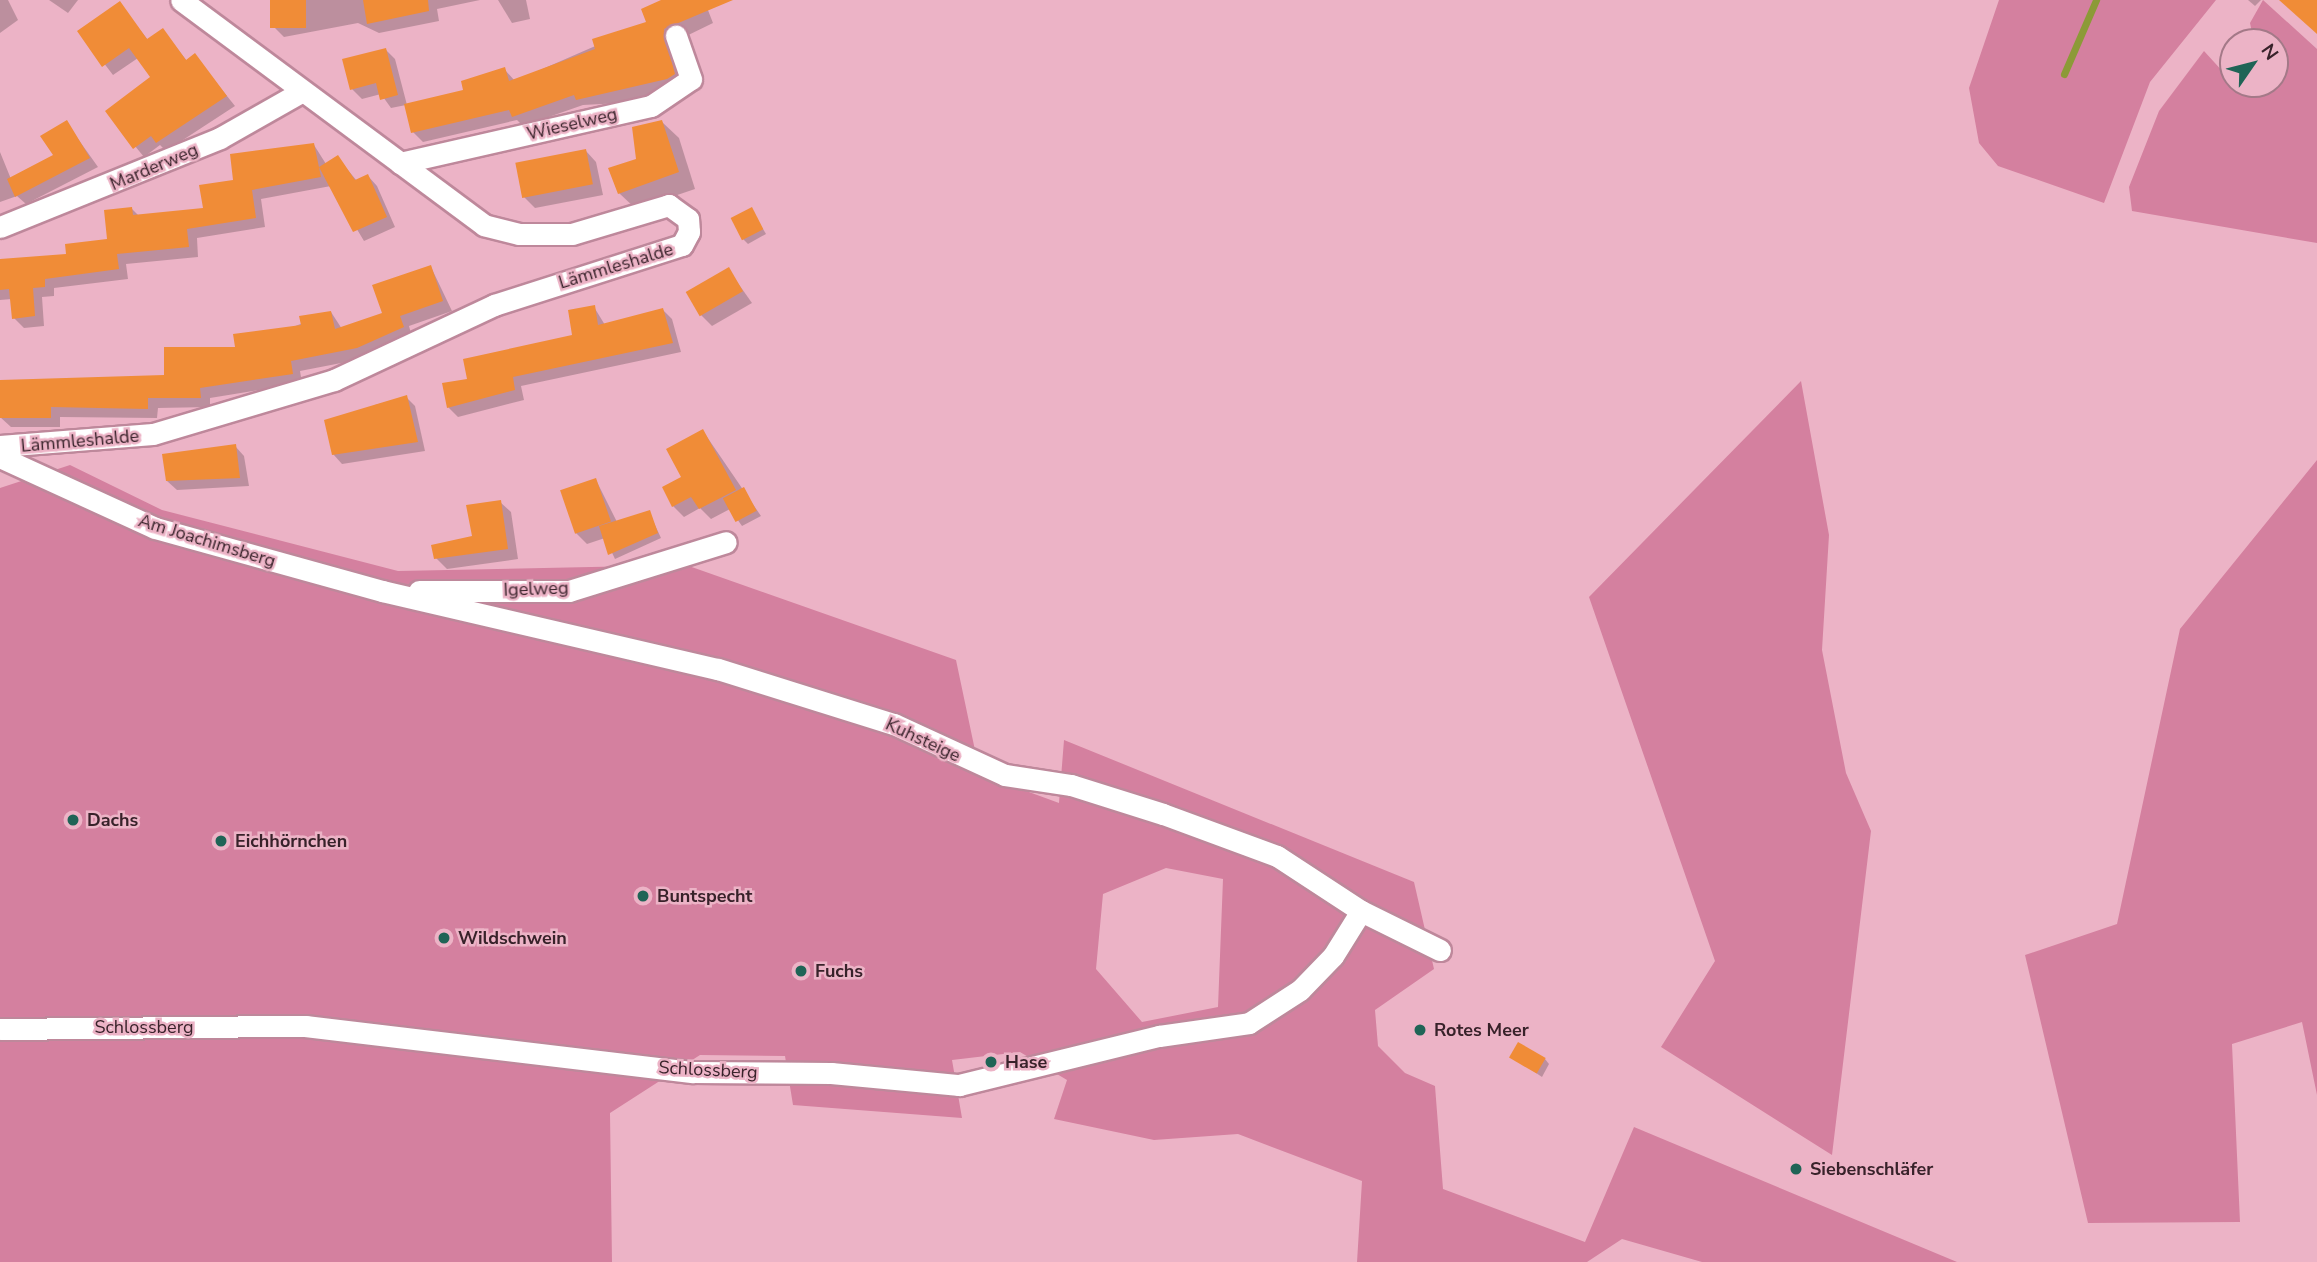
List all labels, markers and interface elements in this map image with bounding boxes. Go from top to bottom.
north arrow [2219,28,2289,98]
text: N [2255,39,2284,65]
street label: Wieselweg [525,103,619,145]
street label: Marderweg [107,139,201,195]
street label: Lämmleshalde [556,238,676,294]
street label: Lämmleshalde [20,425,140,457]
street label: Am Joachimsberg [136,510,278,572]
street label: Igelweg [503,577,569,601]
street label: Kuhsteige [882,713,964,767]
place label: Dachs [87,809,138,831]
marker: Dachs [65,812,81,828]
place label: Eichhörnchen [235,830,347,852]
marker: Eichhörnchen [213,833,229,849]
place label: Buntspecht [657,885,753,907]
marker: Buntspecht [635,888,651,904]
place label: Wildschwein [458,927,567,949]
marker: Wildschwein [436,930,452,946]
place label: Fuchs [815,960,863,982]
marker: Fuchs [793,963,809,979]
street label: Schlossberg [94,1016,194,1038]
place label: Rotes Meer [1434,1019,1529,1041]
marker: Rotes Meer [1412,1022,1428,1038]
place label: Hase [1005,1051,1047,1073]
marker: Hase [983,1054,999,1070]
street label: Schlossberg [658,1057,758,1083]
place label: Siebenschläfer [1810,1158,1933,1180]
marker: Siebenschläfer [1788,1161,1804,1177]

